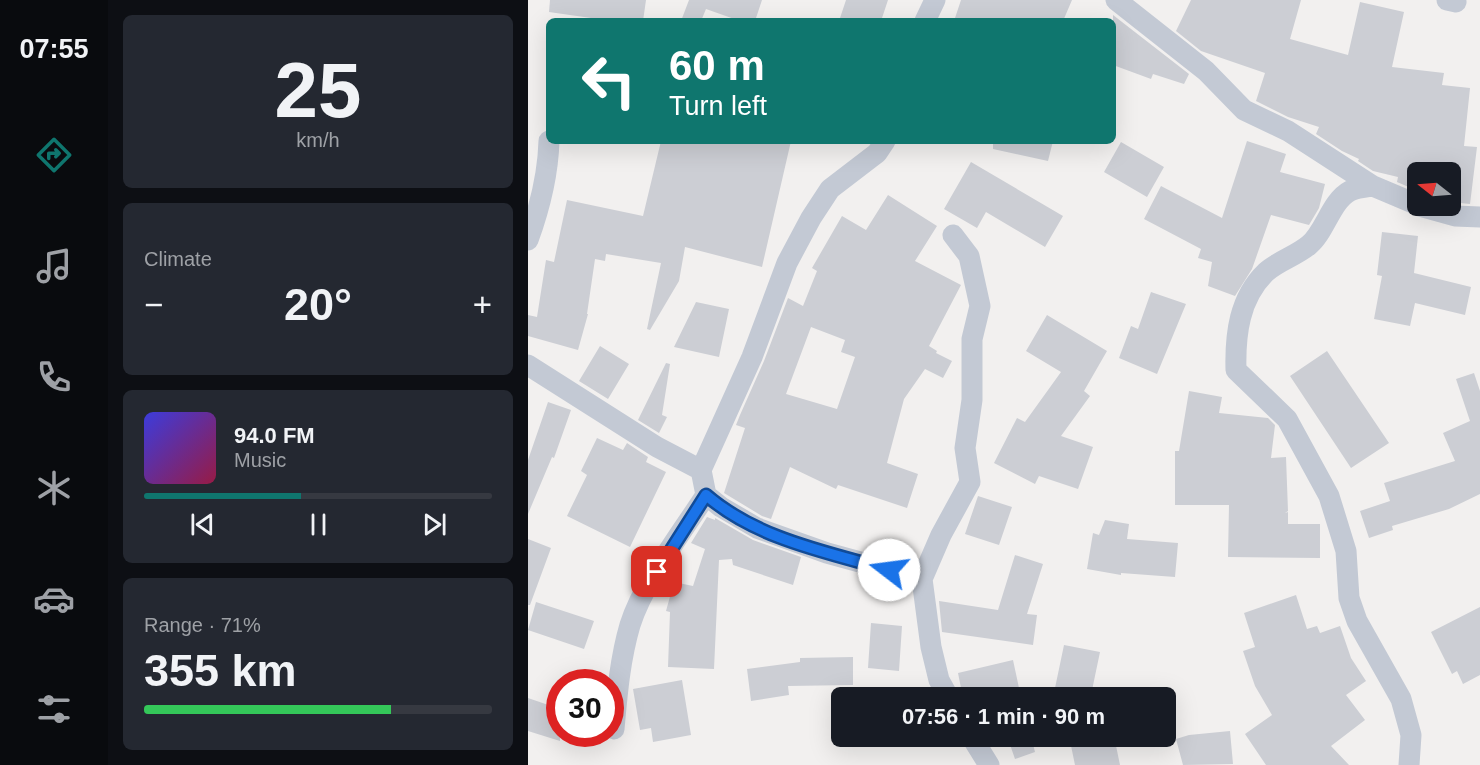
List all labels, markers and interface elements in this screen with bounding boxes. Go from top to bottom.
text: 07:55 [19,34,89,64]
icon: left [570,42,648,120]
text: 60 m [669,42,765,89]
text: 25 [275,46,361,134]
text: Turn left [669,91,767,121]
text: km/h [296,129,340,151]
icon: directions [33,134,75,176]
north arrow [1407,162,1461,216]
map controls [1407,162,1461,216]
icon: music [33,245,75,287]
text: Climate [144,248,212,270]
text: 20° [284,279,352,330]
text: − [144,286,163,323]
text: + [473,286,492,323]
icon: phone [33,356,75,398]
text: 94.0 FM [234,423,315,448]
text: Music [234,449,286,471]
icon: climate [33,467,75,509]
icon: previous [186,508,219,541]
icon: pause [302,508,335,541]
icon: next [418,508,451,541]
position arrow [857,538,921,602]
pin [631,546,682,597]
icon: arrive [640,555,673,588]
icon: car [33,578,75,620]
text: Range · 71% [144,614,261,636]
text: 355 km [144,645,297,696]
speed limit sign: 30 [546,669,624,747]
icon: filters [33,688,75,730]
text: 07:56 · 1 min · 90 m [902,704,1105,729]

